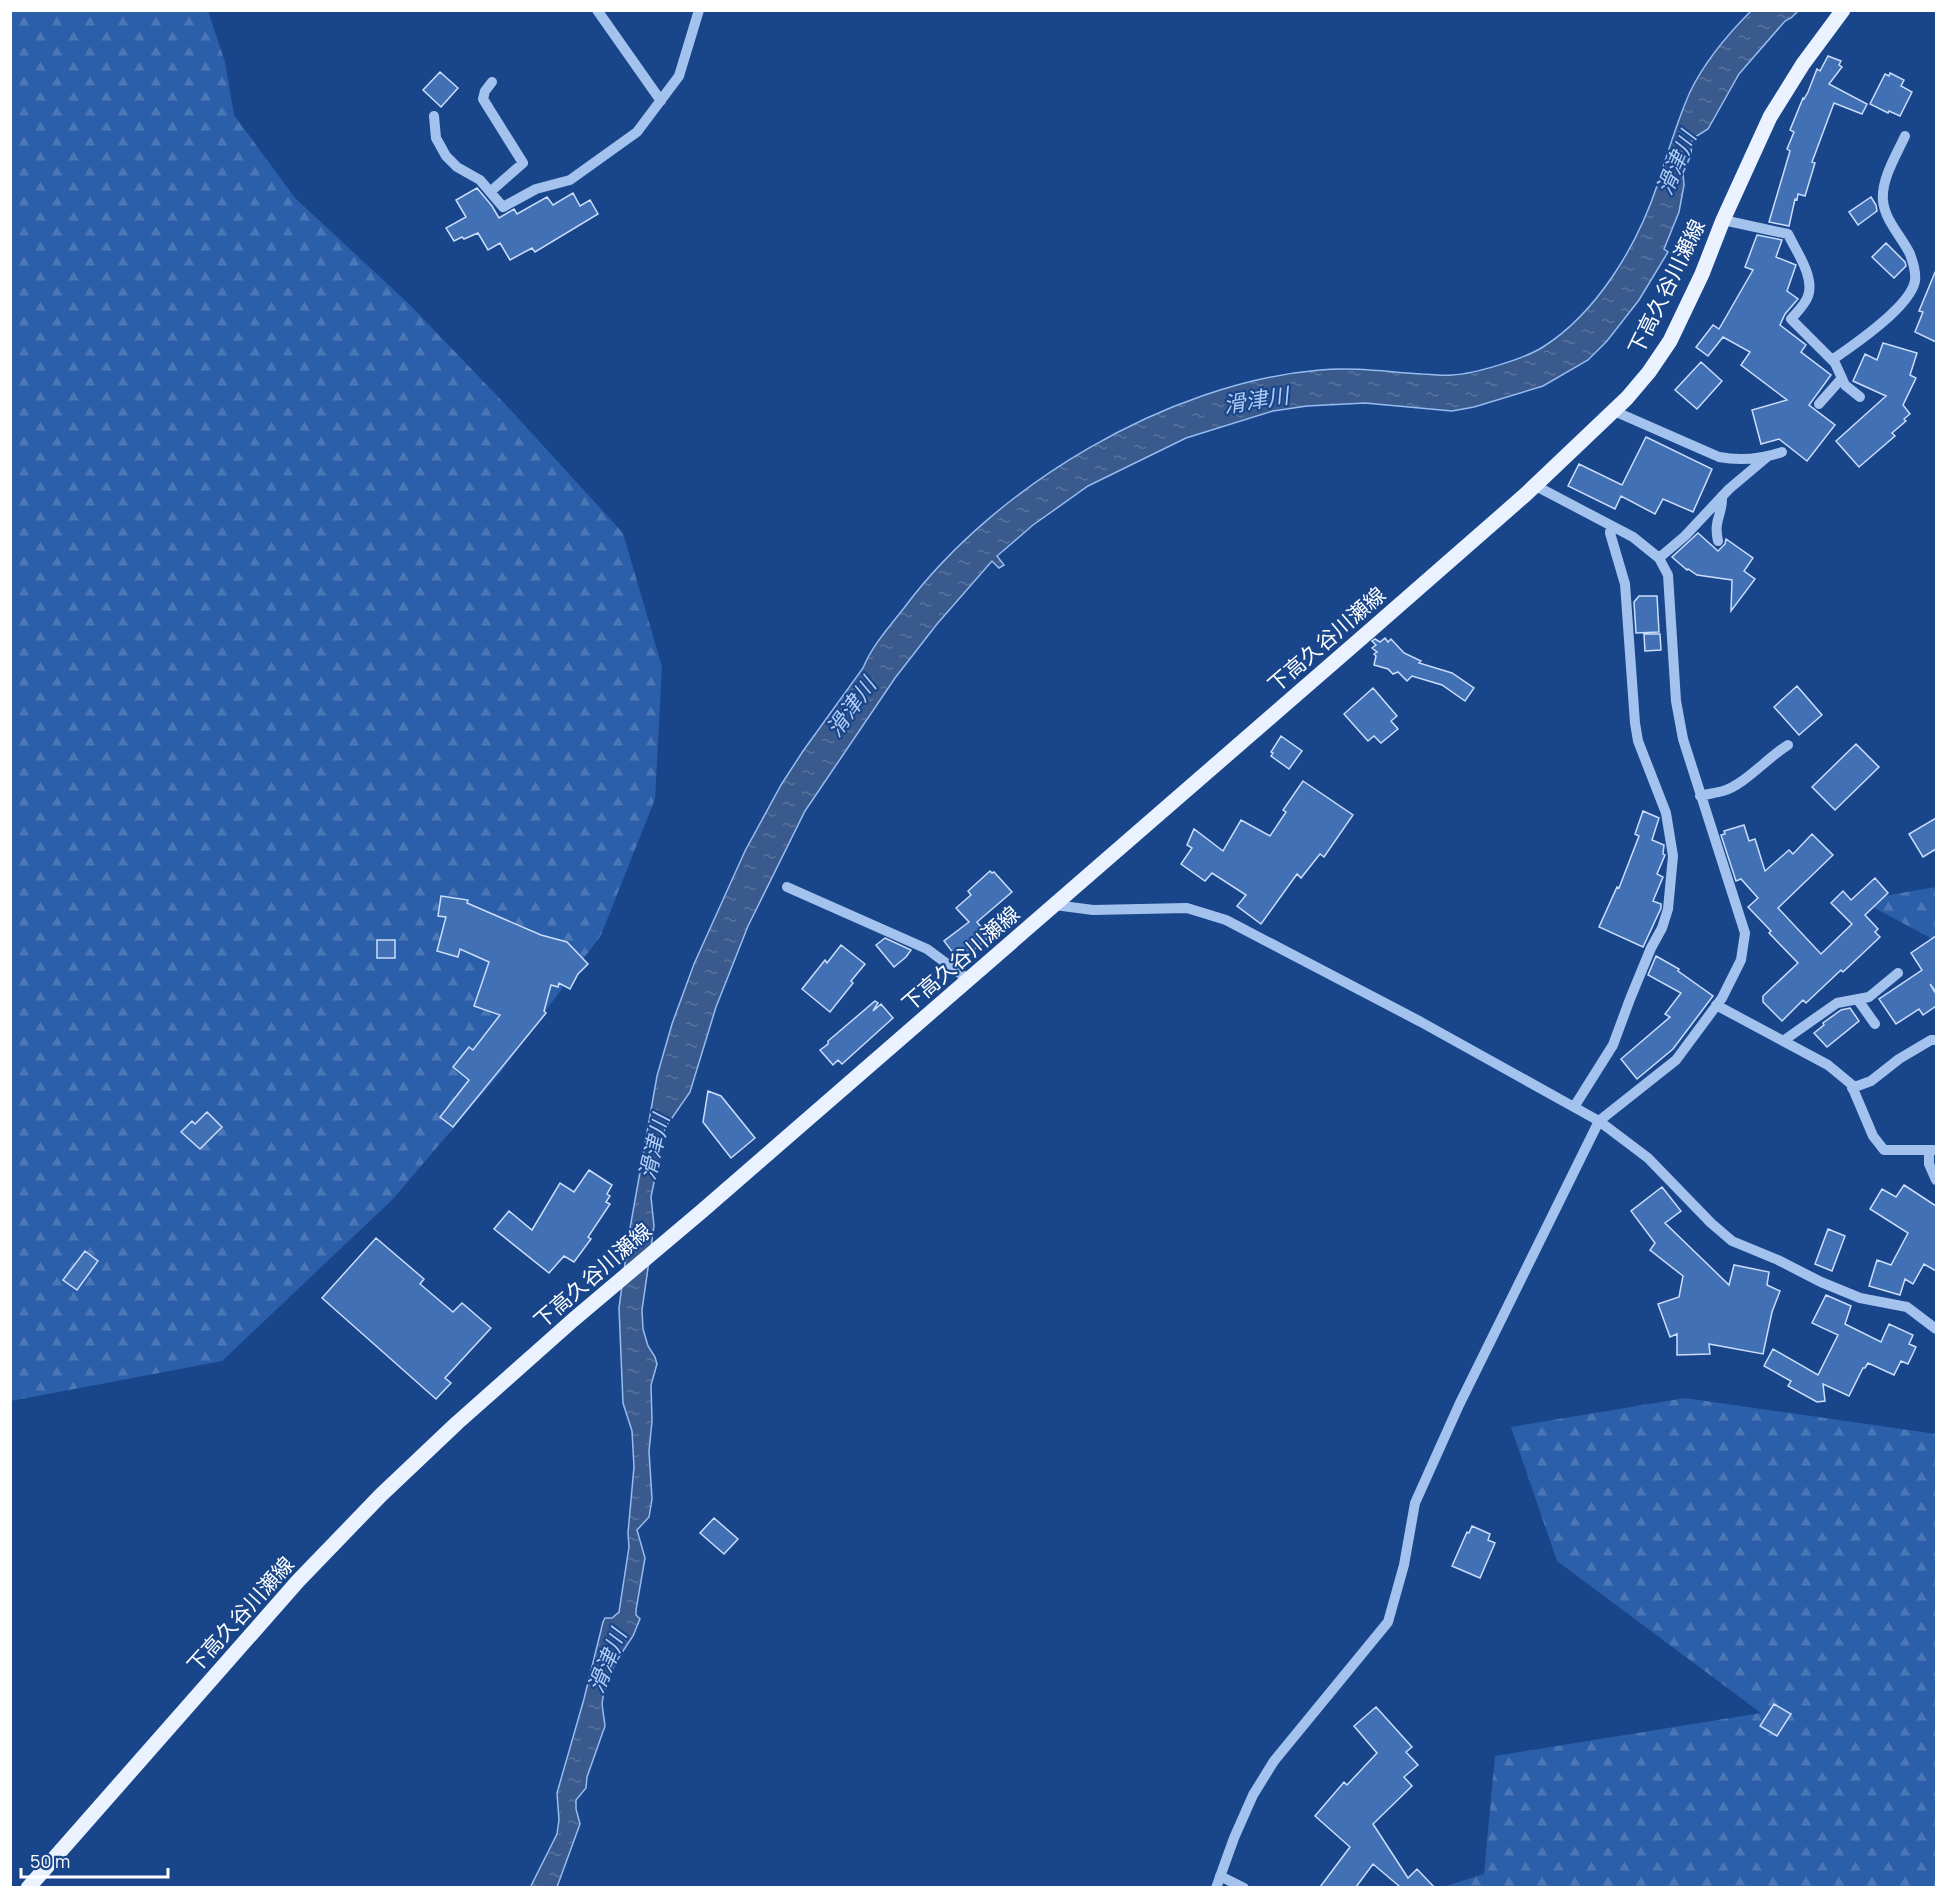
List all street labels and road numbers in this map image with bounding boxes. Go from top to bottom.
street label: 下高久谷川瀬線 [1621,214,1711,359]
street label: 下高久谷川瀬線 [1262,580,1391,698]
street label: 下高久谷川瀬線 [896,899,1025,1017]
street label: 下高久谷川瀬線 [528,1216,657,1334]
street label: 下高久谷川瀬線 [181,1550,300,1678]

